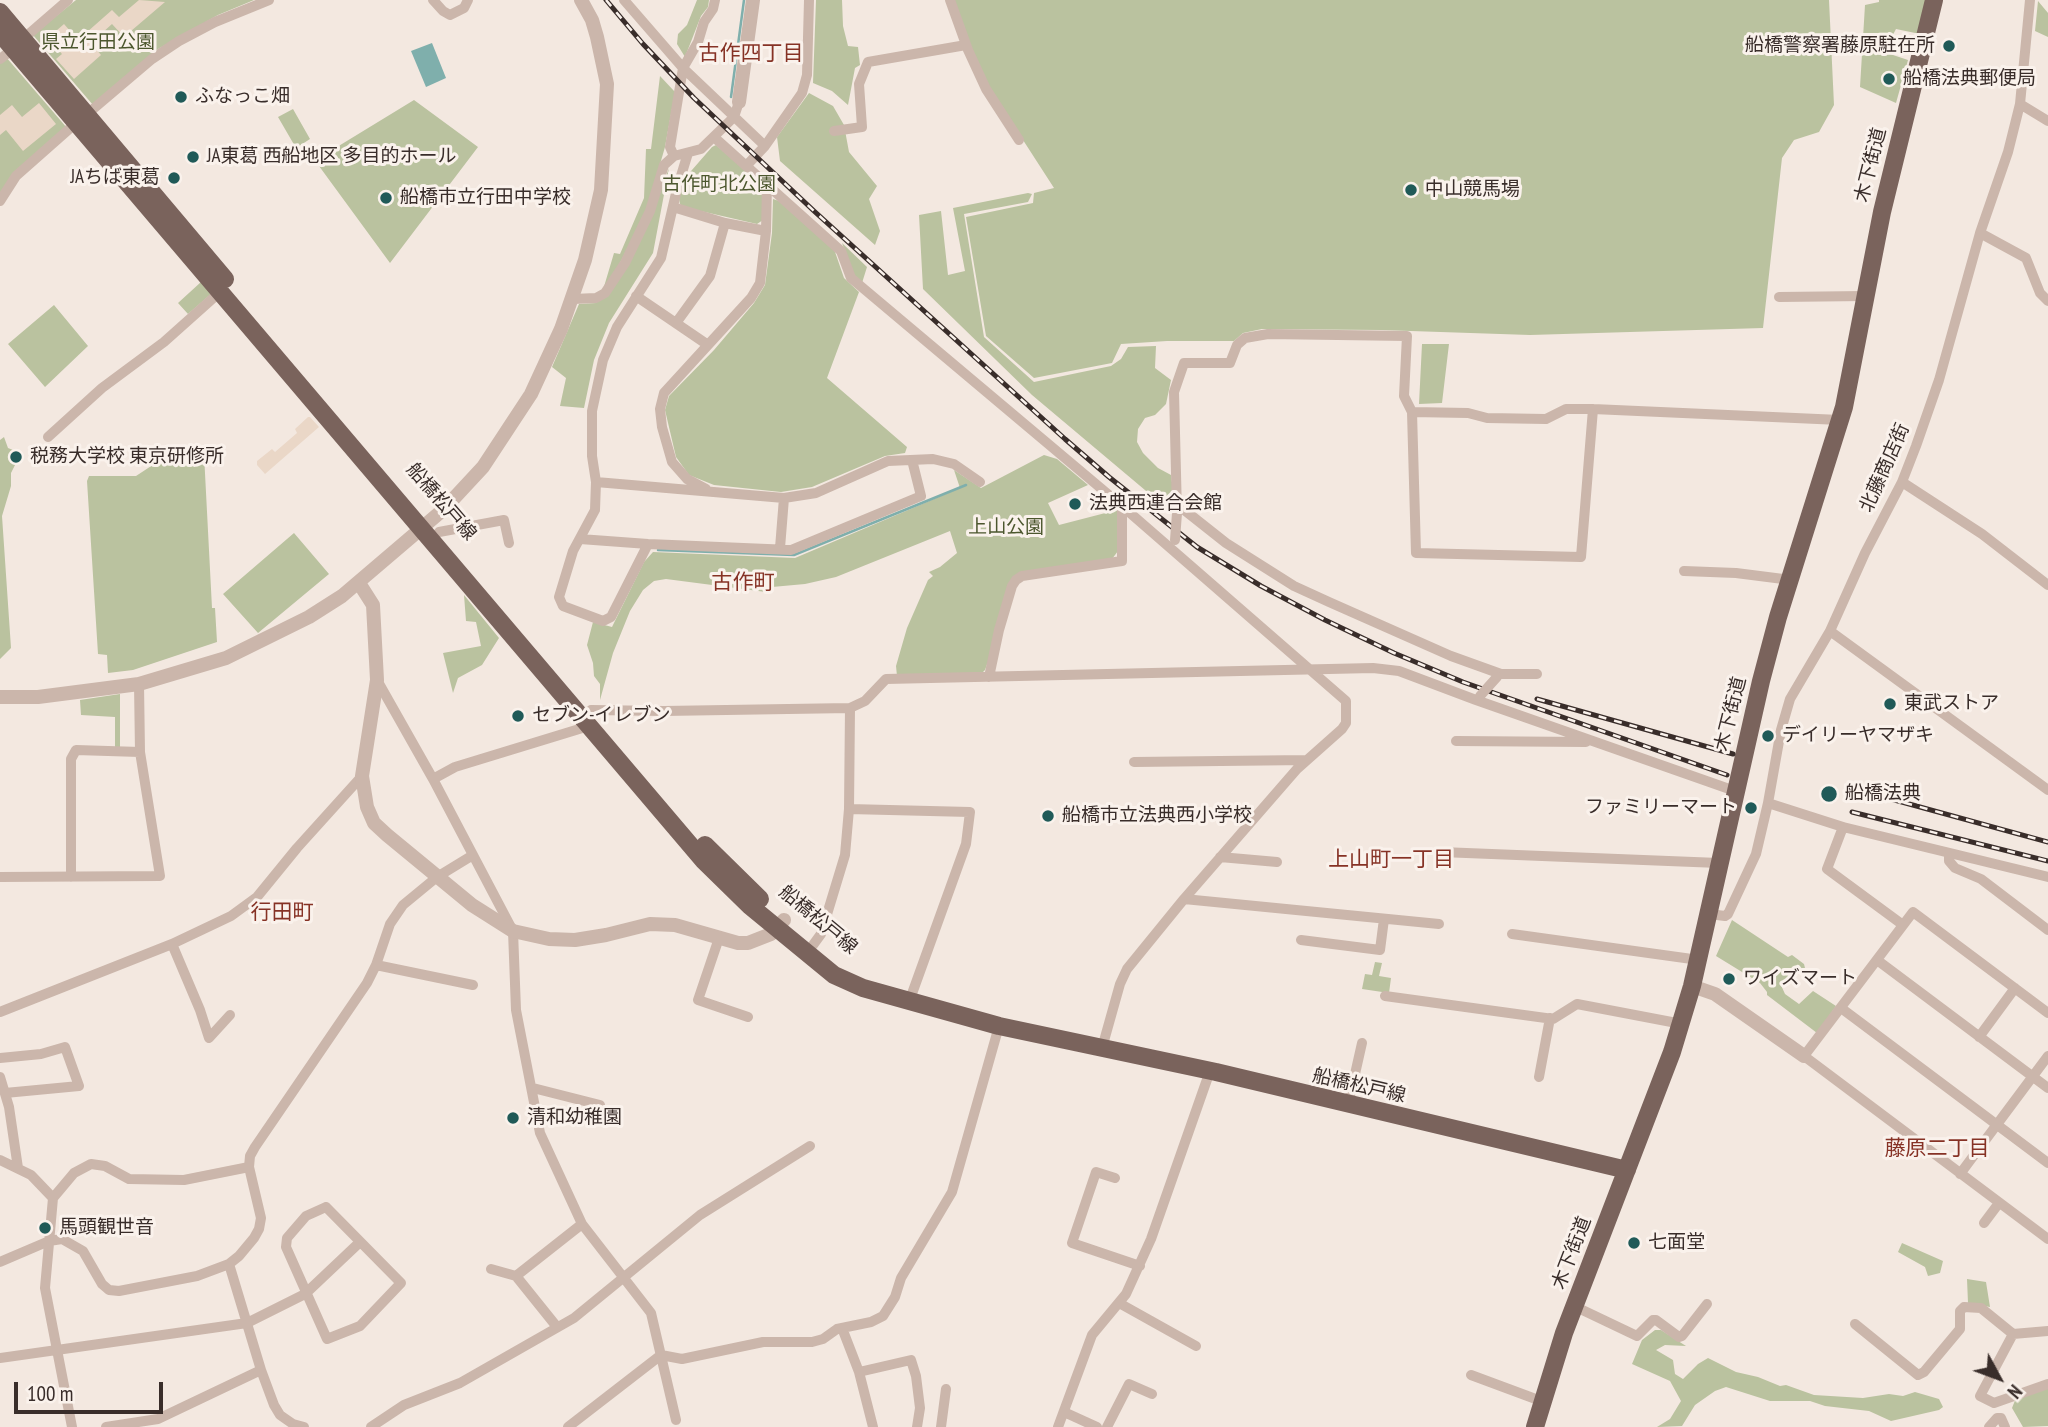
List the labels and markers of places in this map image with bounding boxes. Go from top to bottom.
place label: 船橋警察署藤原駐在所 [1745,35,1935,57]
marker: 船橋警察署藤原駐在所 [1941,38,1957,54]
place label: 船橋法典郵便局 [1903,68,2036,90]
marker: 船橋法典郵便局 [1881,71,1897,87]
place label: ふなっこ畑 [195,86,290,108]
marker: ふなっこ畑 [173,89,189,105]
place label: JA東葛 西船地区 多目的ホール [207,146,457,168]
marker: JA東葛 西船地区 多目的ホール [185,149,201,165]
place label: JAちば東葛 [70,167,160,189]
marker: JAちば東葛 [166,170,182,186]
place label: 中山競馬場 [1425,179,1520,201]
marker: 中山競馬場 [1403,182,1419,198]
place label: 船橋市立行田中学校 [400,187,571,209]
marker: 船橋市立行田中学校 [378,190,394,206]
place label: 税務大学校 東京研修所 [30,446,224,468]
marker: 税務大学校 東京研修所 [8,449,24,465]
place label: 法典西連合会館 [1089,493,1222,515]
marker: 法典西連合会館 [1067,496,1083,512]
place label: 東武ストア [1904,693,1999,715]
marker: 東武ストア [1882,696,1898,712]
place label: セブン-イレブン [532,705,671,727]
marker: セブン-イレブン [510,708,526,724]
place label: デイリーヤマザキ [1782,725,1934,747]
marker: デイリーヤマザキ [1760,728,1776,744]
place label: 船橋法典 [1845,783,1921,805]
marker: 船橋法典 [1819,784,1839,804]
place label: ファミリーマート [1585,797,1737,819]
marker: ファミリーマート [1743,800,1759,816]
place label: 船橋市立法典西小学校 [1062,805,1252,827]
marker: 船橋市立法典西小学校 [1040,808,1056,824]
place label: ワイズマート [1743,968,1857,990]
marker: ワイズマート [1721,971,1737,987]
place label: 清和幼稚園 [527,1107,622,1129]
marker: 清和幼稚園 [505,1110,521,1126]
place label: 馬頭観世音 [59,1217,154,1239]
marker: 馬頭観世音 [37,1220,53,1236]
place label: 七面堂 [1648,1232,1705,1254]
marker: 七面堂 [1626,1235,1642,1251]

